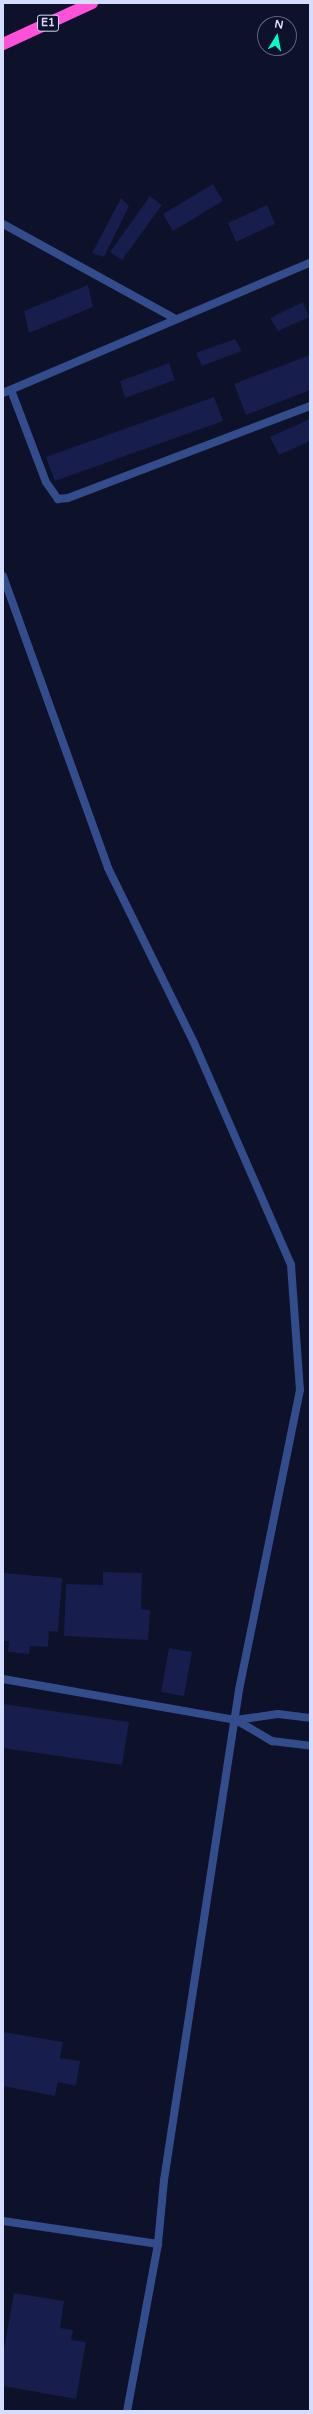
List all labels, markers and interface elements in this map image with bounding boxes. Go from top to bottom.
road number: E1 [37,14,59,32]
north arrow [257,16,297,56]
text: N [274,18,284,32]

